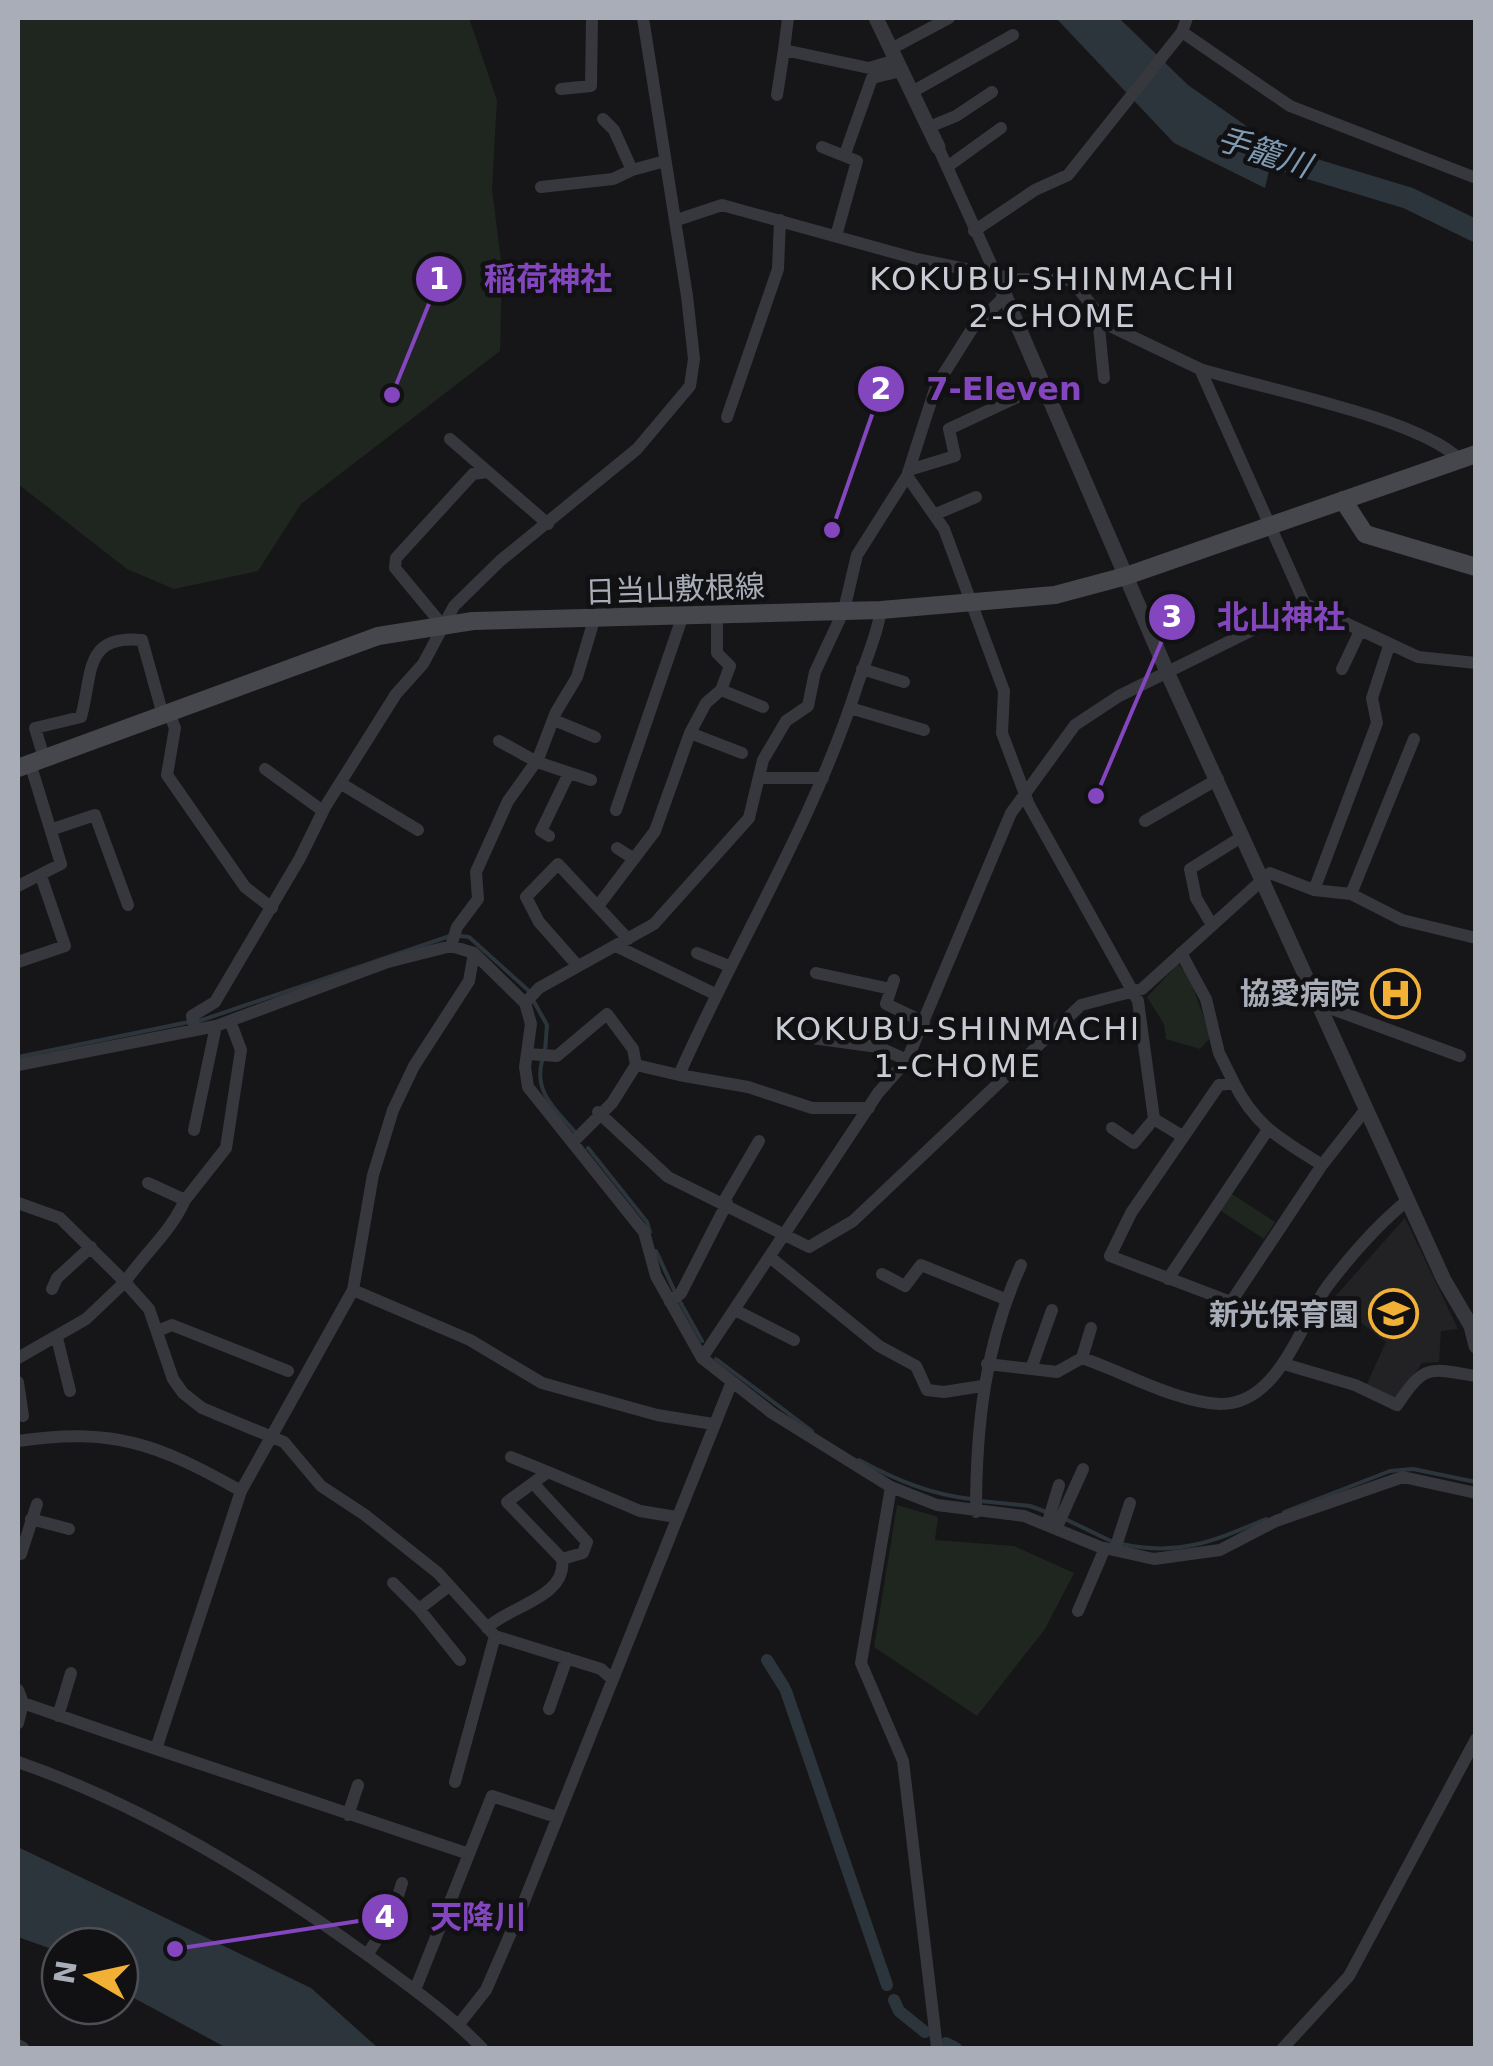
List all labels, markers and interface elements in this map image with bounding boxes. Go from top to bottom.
water label: 手籠川 [1212,119,1318,186]
callout: 稲荷神社 [414,248,632,310]
text: 稲荷神社 [484,260,612,298]
district label: KOKUBU-SHINMACHI 2-CHOME [869,260,1237,335]
text: 1 [429,261,449,296]
callout: 7-Eleven [856,358,1101,420]
text: 7-Eleven [926,370,1082,408]
text: 2 [871,371,891,406]
street label: 日当山敷根線 [584,568,766,610]
callout: 北山神社 [1147,586,1365,648]
text: 北山神社 [1217,598,1345,636]
text: 3 [1162,599,1182,634]
hospital icon: 協愛病院 [1369,967,1421,1019]
place label: 協愛病院 [1240,976,1360,1011]
district label: KOKUBU-SHINMACHI 1-CHOME [774,1010,1142,1085]
school or university icon: 新光保育園 [1368,1288,1420,1340]
place label: 新光保育園 [1209,1297,1359,1332]
callout: 天降川 [360,1886,546,1948]
text: 天降川 [430,1898,526,1936]
text: 4 [375,1899,395,1934]
north arrow [40,1926,140,2026]
text: N [48,1958,84,1986]

